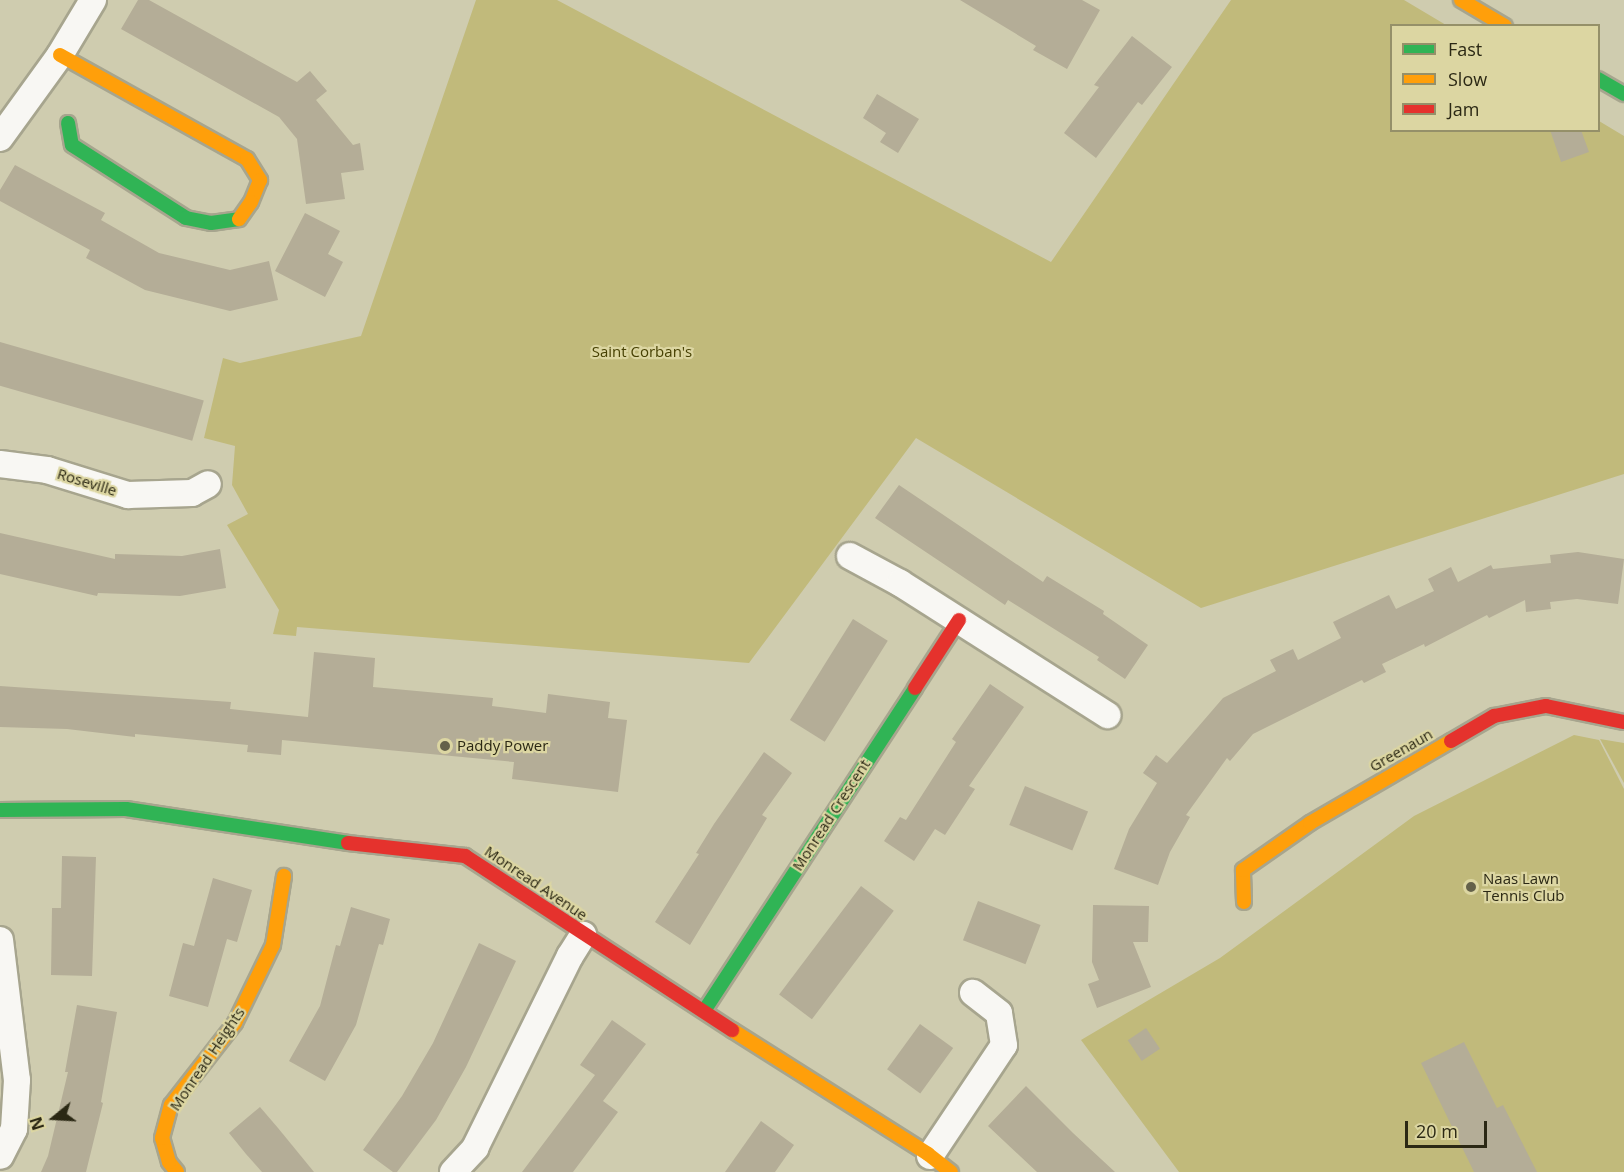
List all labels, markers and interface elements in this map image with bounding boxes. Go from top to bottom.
legend [1390,24,1600,132]
text: Fast [1448,37,1482,61]
text: Slow [1448,67,1487,91]
text: Jam [1448,97,1480,121]
park label: Saint Corban's [592,343,692,361]
street label: Roseville [55,464,119,500]
street label: Greenaun [1366,725,1436,775]
place label: Paddy Power [457,737,548,755]
marker: Paddy Power [438,739,452,753]
street label: Monread Crescent [788,756,874,874]
street label: Monread Avenue [481,842,591,924]
place label: Naas Lawn Tennis Club [1483,869,1565,904]
marker: Naas Lawn Tennis Club [1464,880,1478,894]
street label: Monread Heights [166,1004,248,1114]
north arrow [24,1088,84,1148]
scale bar [1408,1109,1490,1147]
text: N [24,1114,49,1133]
text: 20 m [1416,1119,1458,1143]

